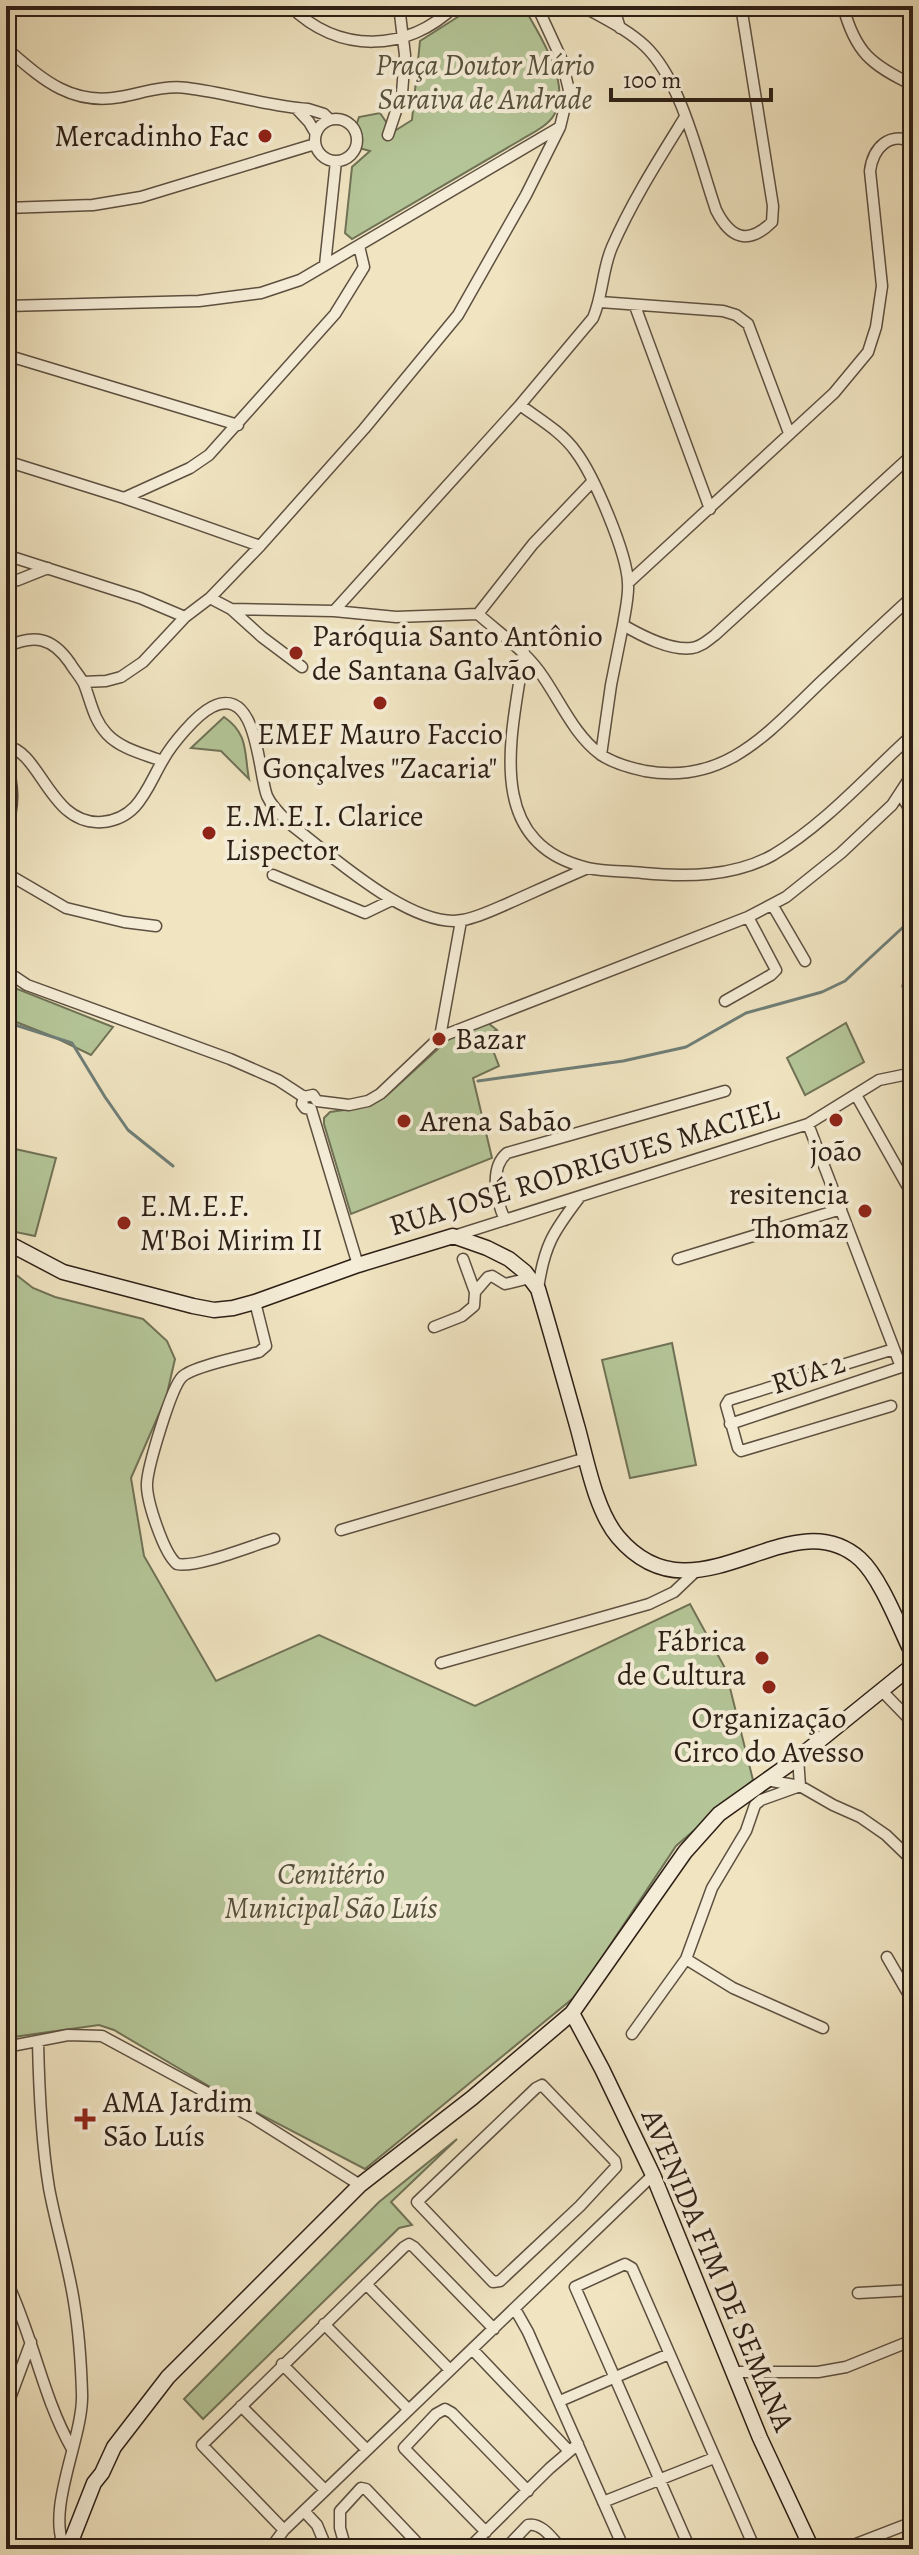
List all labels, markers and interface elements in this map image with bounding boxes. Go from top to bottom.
park label: Praça Doutor Mário Saraiva de Andrade [375,45,595,119]
scale bar [611,52,771,102]
text: 100 m [623,64,682,96]
place label: Mercadinho Fac [54,116,249,156]
marker: Mercadinho Fac [256,127,274,145]
place label: Paróquia Santo Antônio de Santana Galvão [312,616,603,690]
marker: Paróquia Santo Antônio de Santana Galvão [287,644,305,662]
marker: EMEF Mauro Faccio Gonçalves "Zacaria" [371,694,389,712]
place label: EMEF Mauro Faccio Gonçalves "Zacaria" [257,714,503,788]
place label: E.M.E.I. Clarice Lispector [225,796,423,870]
marker: E.M.E.I. Clarice Lispector [200,824,218,842]
place label: Bazar [455,1019,526,1059]
marker: Bazar [430,1030,448,1048]
street label: RUA JOSÉ RODRIGUES MACIEL [384,1088,785,1245]
place label: Arena Sabão [419,1101,571,1141]
marker: joão [827,1111,845,1129]
marker: Arena Sabão [395,1112,413,1130]
place label: joão [810,1131,862,1171]
place label: resitencia Thomaz [729,1174,849,1248]
place label: E.M.E.F. M'Boi Mirim II [140,1186,323,1260]
marker: resitencia Thomaz [856,1202,874,1220]
marker: E.M.E.F. M'Boi Mirim II [115,1214,133,1232]
street label: RUA 2 [766,1342,850,1404]
place label: Fábrica de Cultura [617,1621,746,1695]
marker: Fábrica de Cultura [753,1649,771,1667]
marker: Organização Circo do Avesso [760,1678,778,1696]
place label: Organização Circo do Avesso [674,1698,864,1772]
park label: Cemitério Municipal São Luís [225,1854,437,1928]
place label: AMA Jardim São Luís [102,2082,253,2156]
street label: AVENIDA FIM DE SEMANA [631,2102,804,2438]
marker: AMA Jardim São Luís [74,2108,96,2130]

